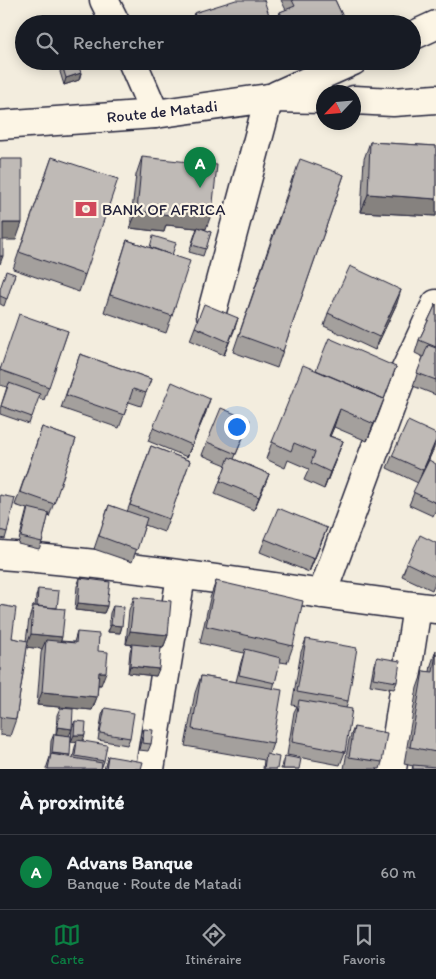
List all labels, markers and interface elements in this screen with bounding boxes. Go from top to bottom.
search box [15,15,421,70]
icon: search [33,29,61,57]
text: Rechercher [73,31,164,54]
north arrow [316,85,361,130]
street label: Route de Matadi [106,96,218,127]
pin: A [184,147,216,188]
bank icon: BANK OF AFRICA [73,196,99,222]
place label: BANK OF AFRICA [102,200,225,219]
your location [224,414,250,440]
text: À proximité [20,789,125,814]
text: Advans Banque [67,851,193,874]
text: A [31,863,41,882]
text: 60 m [381,863,416,882]
text: Banque · Route de Matadi [67,874,242,893]
tab: Carte [51,921,84,968]
tab: Itinéraire [185,921,242,968]
tab: Favoris [343,921,385,968]

